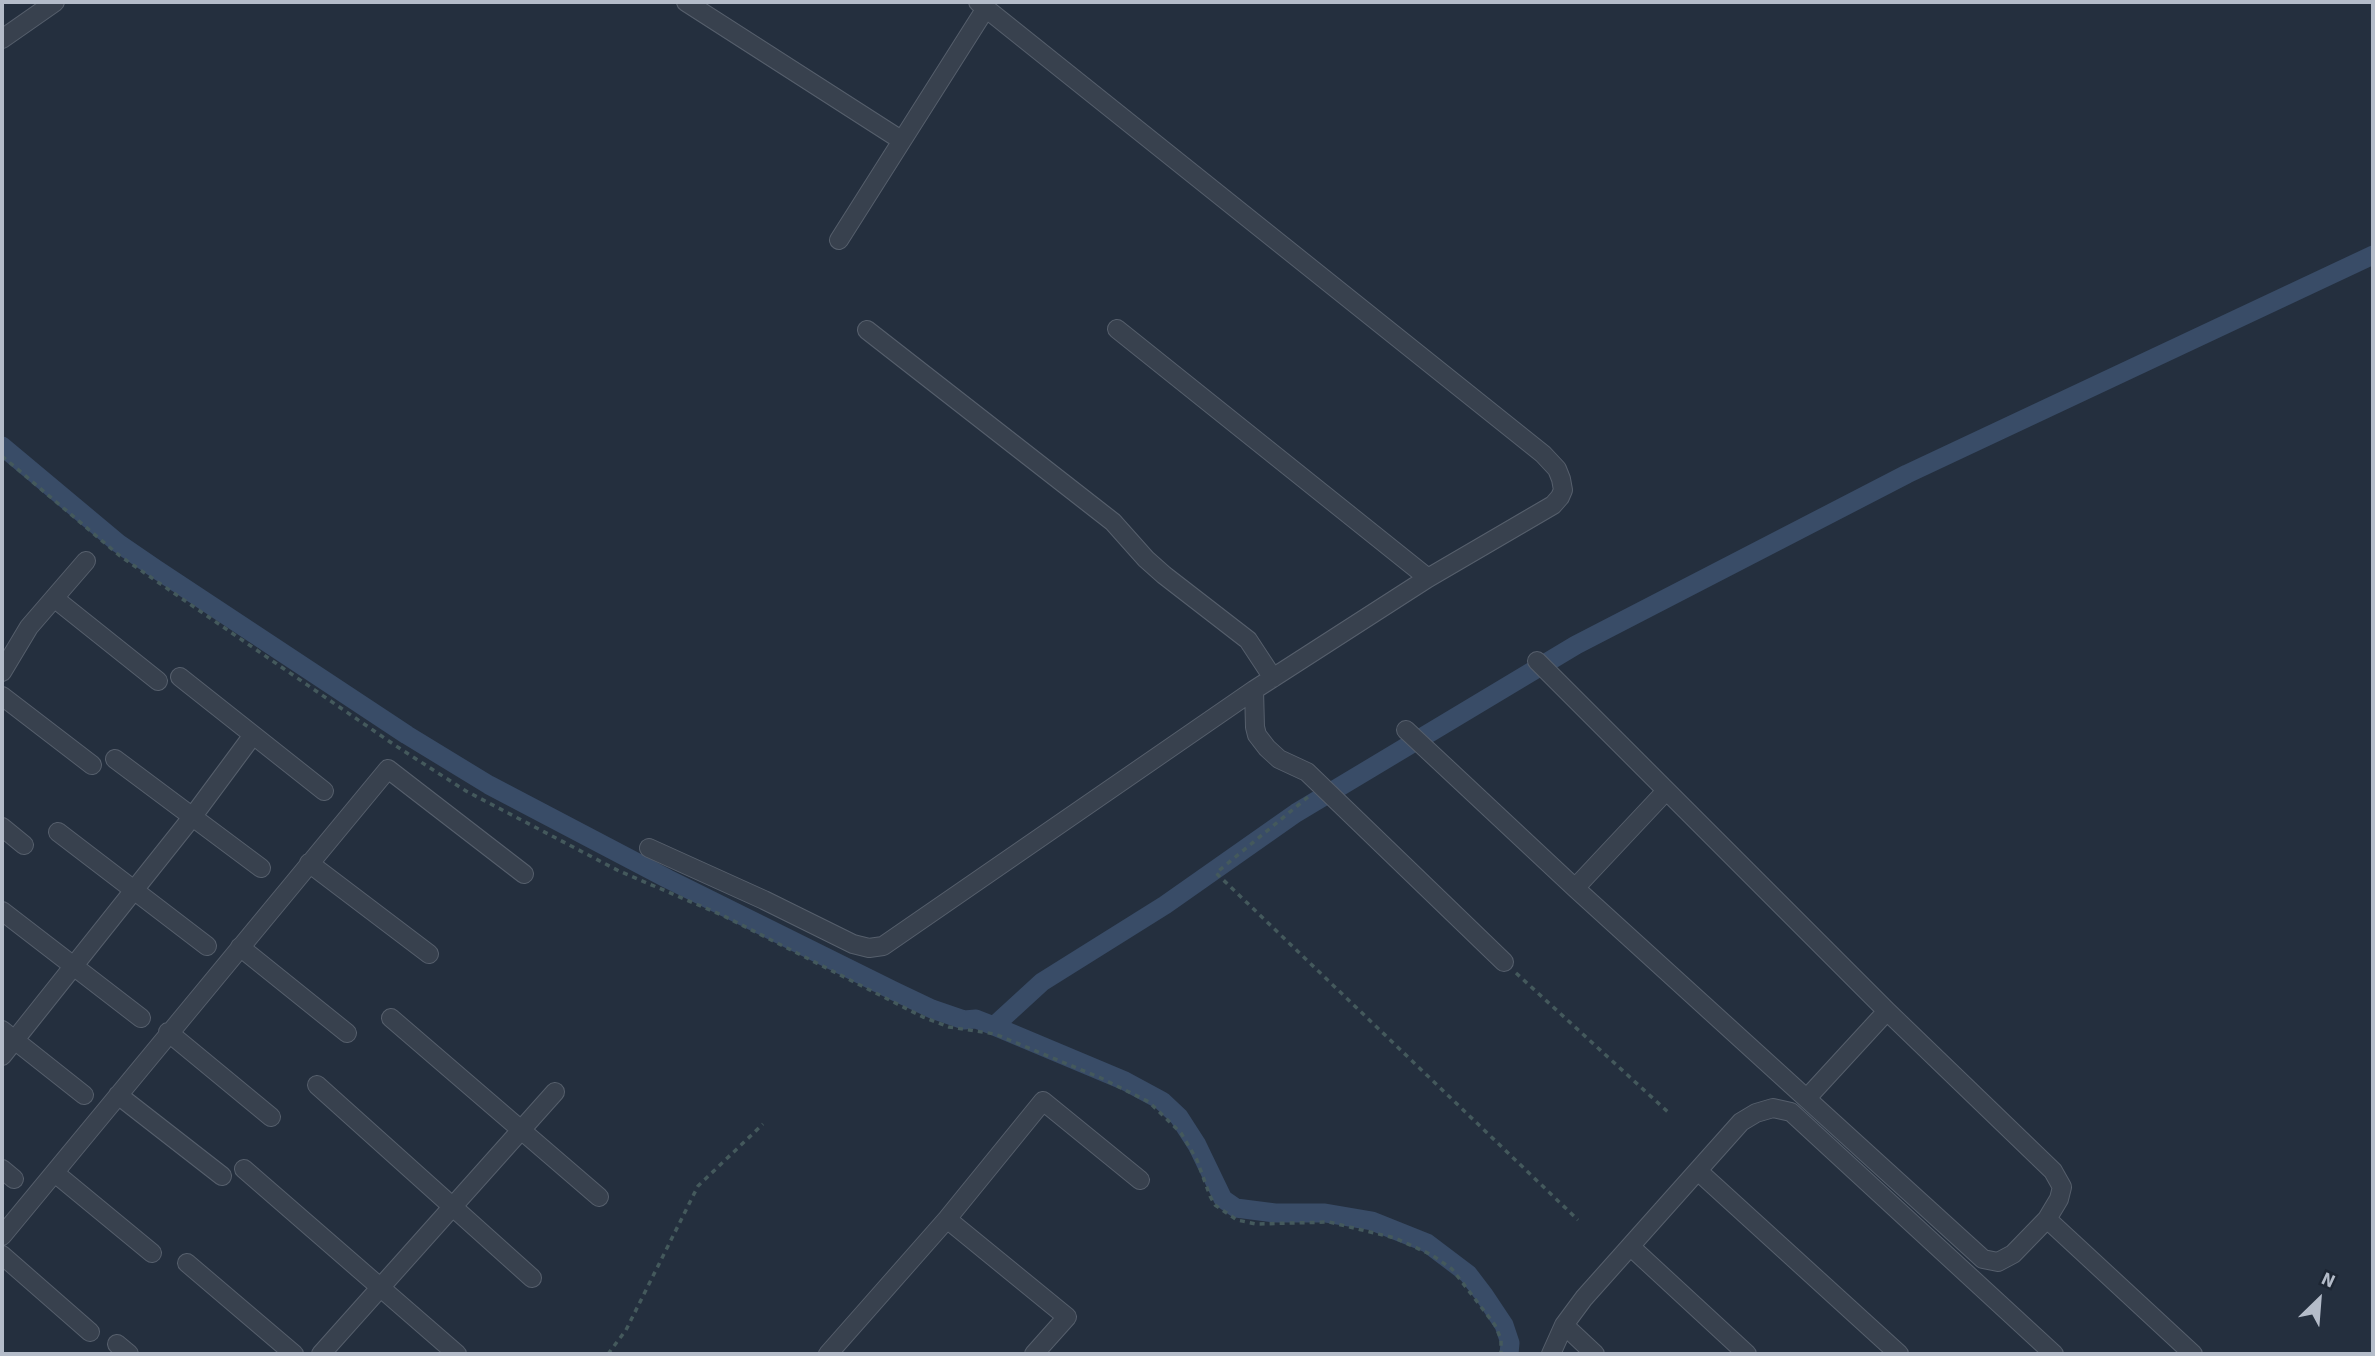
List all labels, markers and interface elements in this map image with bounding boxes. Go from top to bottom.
north arrow [2284,1265,2354,1335]
text: N [2317,1266,2340,1295]

